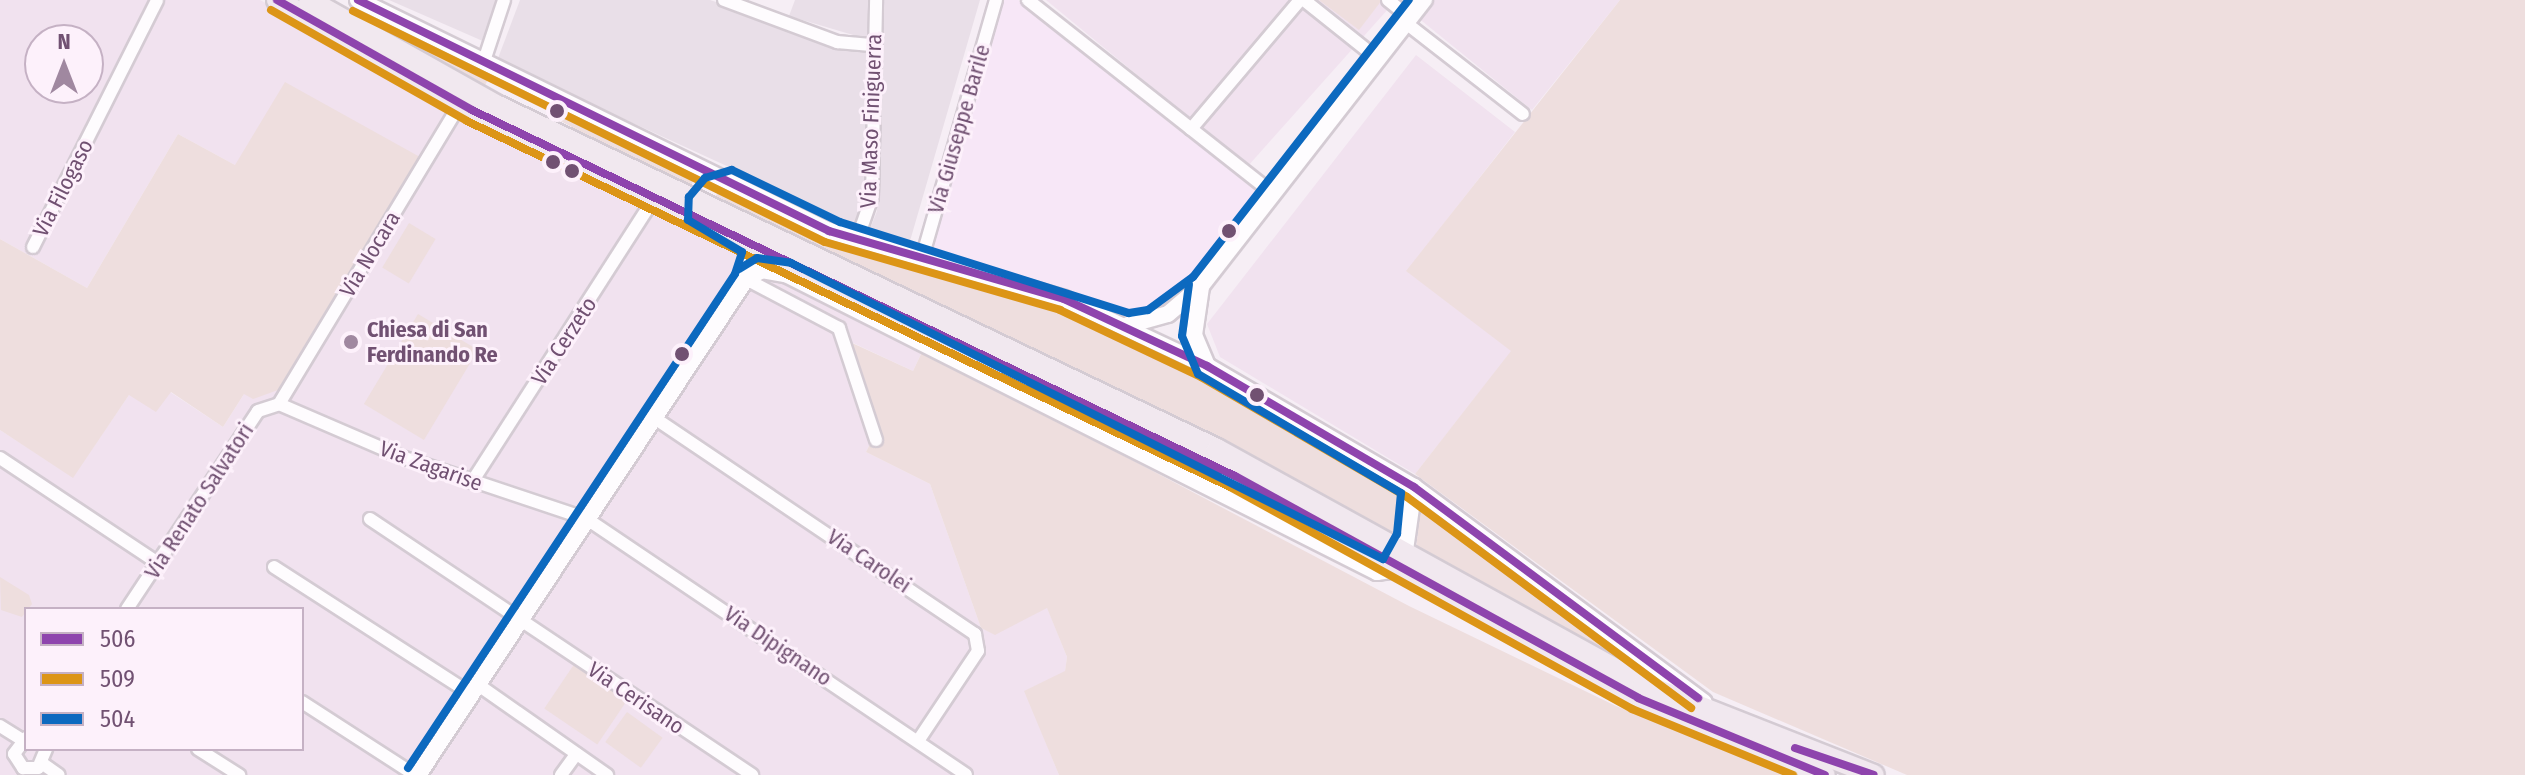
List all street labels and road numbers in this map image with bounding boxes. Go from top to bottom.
street label: Via Maso Finiguerra [855,33,887,209]
street label: Via Giuseppe Barile [922,41,996,217]
street label: Via Filogaso [27,135,99,241]
street label: Via Nocara [334,206,406,302]
street label: Via Cerzeto [526,292,602,390]
street label: Via Renato Salvatori [139,418,259,584]
street label: Via Zagarise [376,435,486,497]
street label: Via Carolei [822,523,916,599]
street label: Via Dipignano [719,600,837,692]
street label: Via Cerisano [583,656,689,740]

